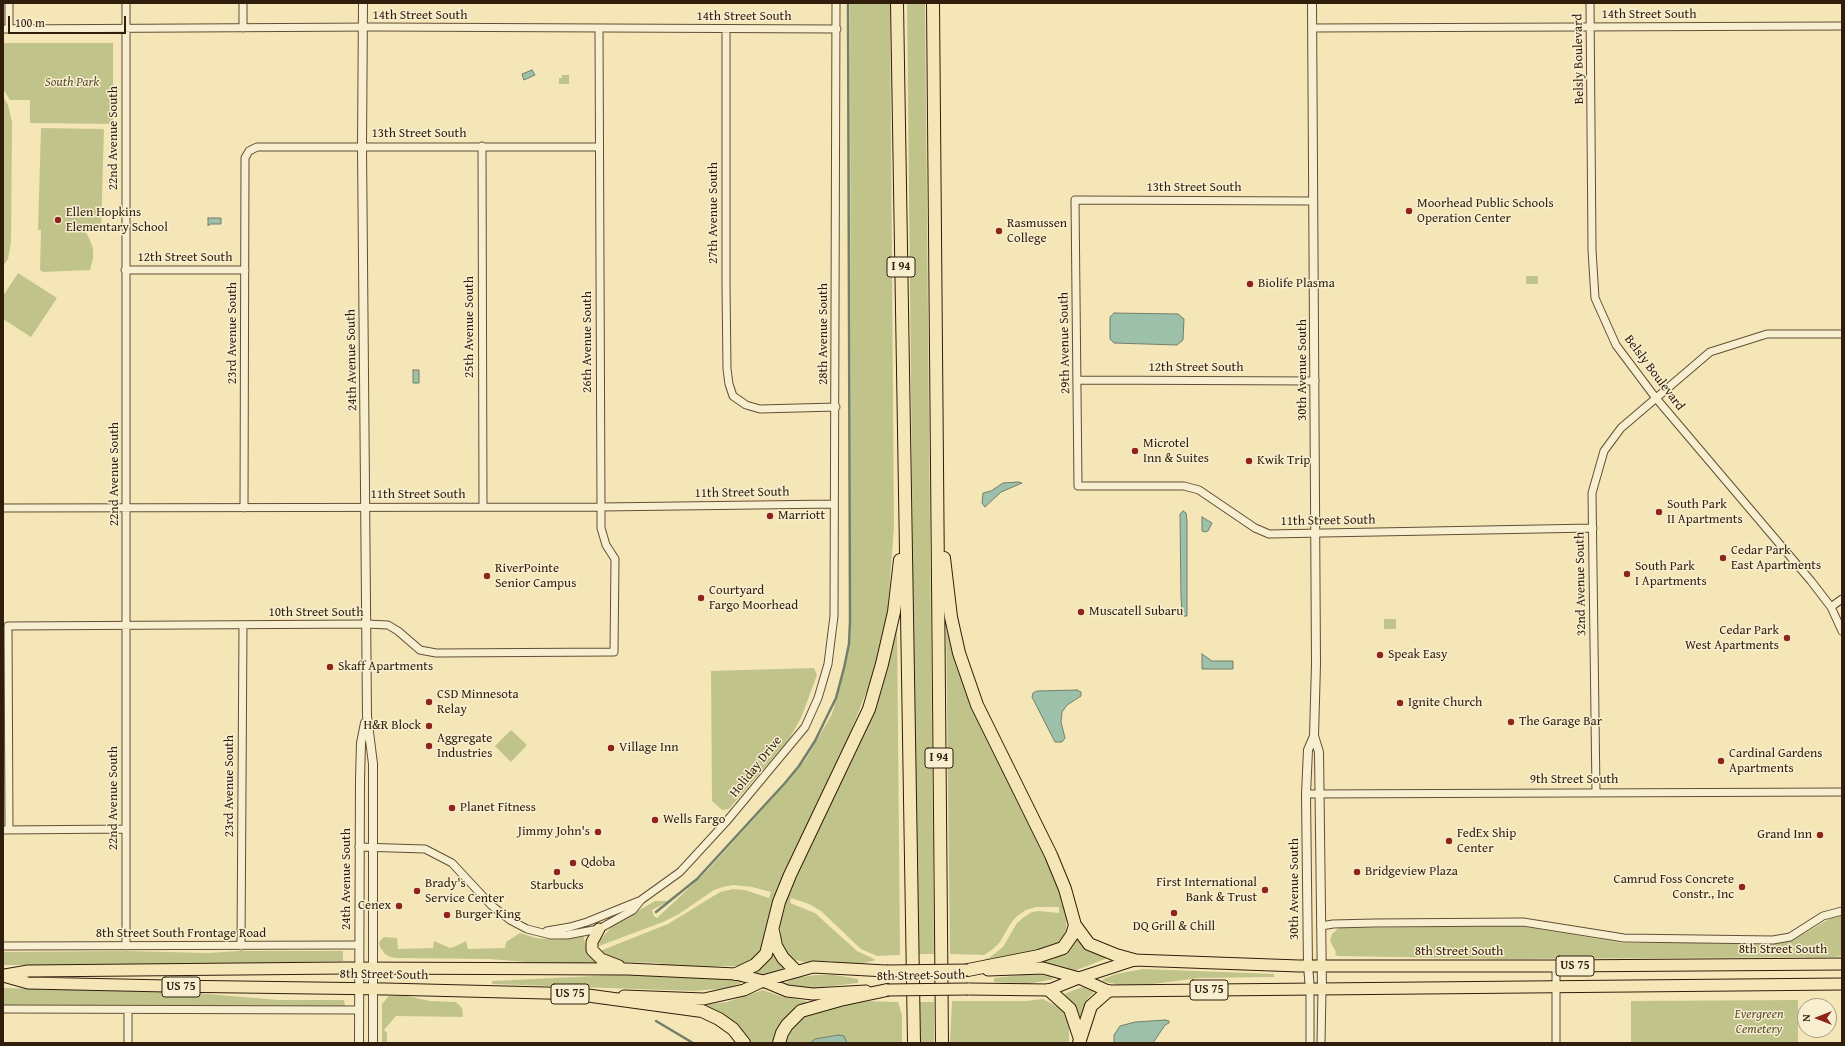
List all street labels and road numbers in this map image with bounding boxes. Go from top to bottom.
street label: 14th Street South [1602,7,1696,23]
street label: 14th Street South [373,8,467,24]
street label: 14th Street South [697,9,791,25]
street label: Belsly Boulevard [1570,14,1588,104]
street label: 22nd Avenue South [106,86,122,190]
street label: 13th Street South [372,126,466,142]
street label: 27th Avenue South [706,162,722,264]
street label: 13th Street South [1147,180,1241,196]
street label: 12th Street South [138,250,232,266]
road number: I 94 [887,257,915,277]
street label: 25th Avenue South [462,276,478,378]
street label: 23rd Avenue South [225,282,241,384]
street label: 28th Avenue South [816,283,832,385]
street label: 26th Avenue South [580,291,596,393]
street label: 29th Avenue South [1056,292,1074,394]
street label: 24th Avenue South [343,309,361,411]
street label: 30th Avenue South [1295,319,1311,421]
street label: Belsly Boulevard [1621,332,1687,414]
street label: 12th Street South [1149,360,1243,376]
street label: 22nd Avenue South [107,422,123,526]
street label: 11th Street South [694,484,790,502]
street label: 11th Street South [371,487,465,503]
street label: 11th Street South [1280,512,1376,530]
street label: 32nd Avenue South [1572,532,1590,636]
street label: 10th Street South [269,605,363,621]
street label: Holiday Drive [727,733,785,801]
street label: 23rd Avenue South [222,735,238,837]
street label: 22nd Avenue South [106,746,122,850]
road number: I 94 [925,748,953,768]
street label: 9th Street South [1530,772,1618,788]
street label: 24th Avenue South [339,828,355,930]
street label: 30th Avenue South [1287,838,1303,940]
street label: 8th Street South Frontage Road [96,926,266,942]
street label: 8th Street South [1739,942,1827,958]
street label: 8th Street South [1415,944,1503,960]
road number: US 75 [1556,956,1594,976]
street label: 8th Street South [340,966,428,984]
street label: 8th Street South [877,967,965,985]
road number: US 75 [162,977,200,997]
road number: US 75 [1190,980,1228,1000]
road number: US 75 [551,984,589,1004]

